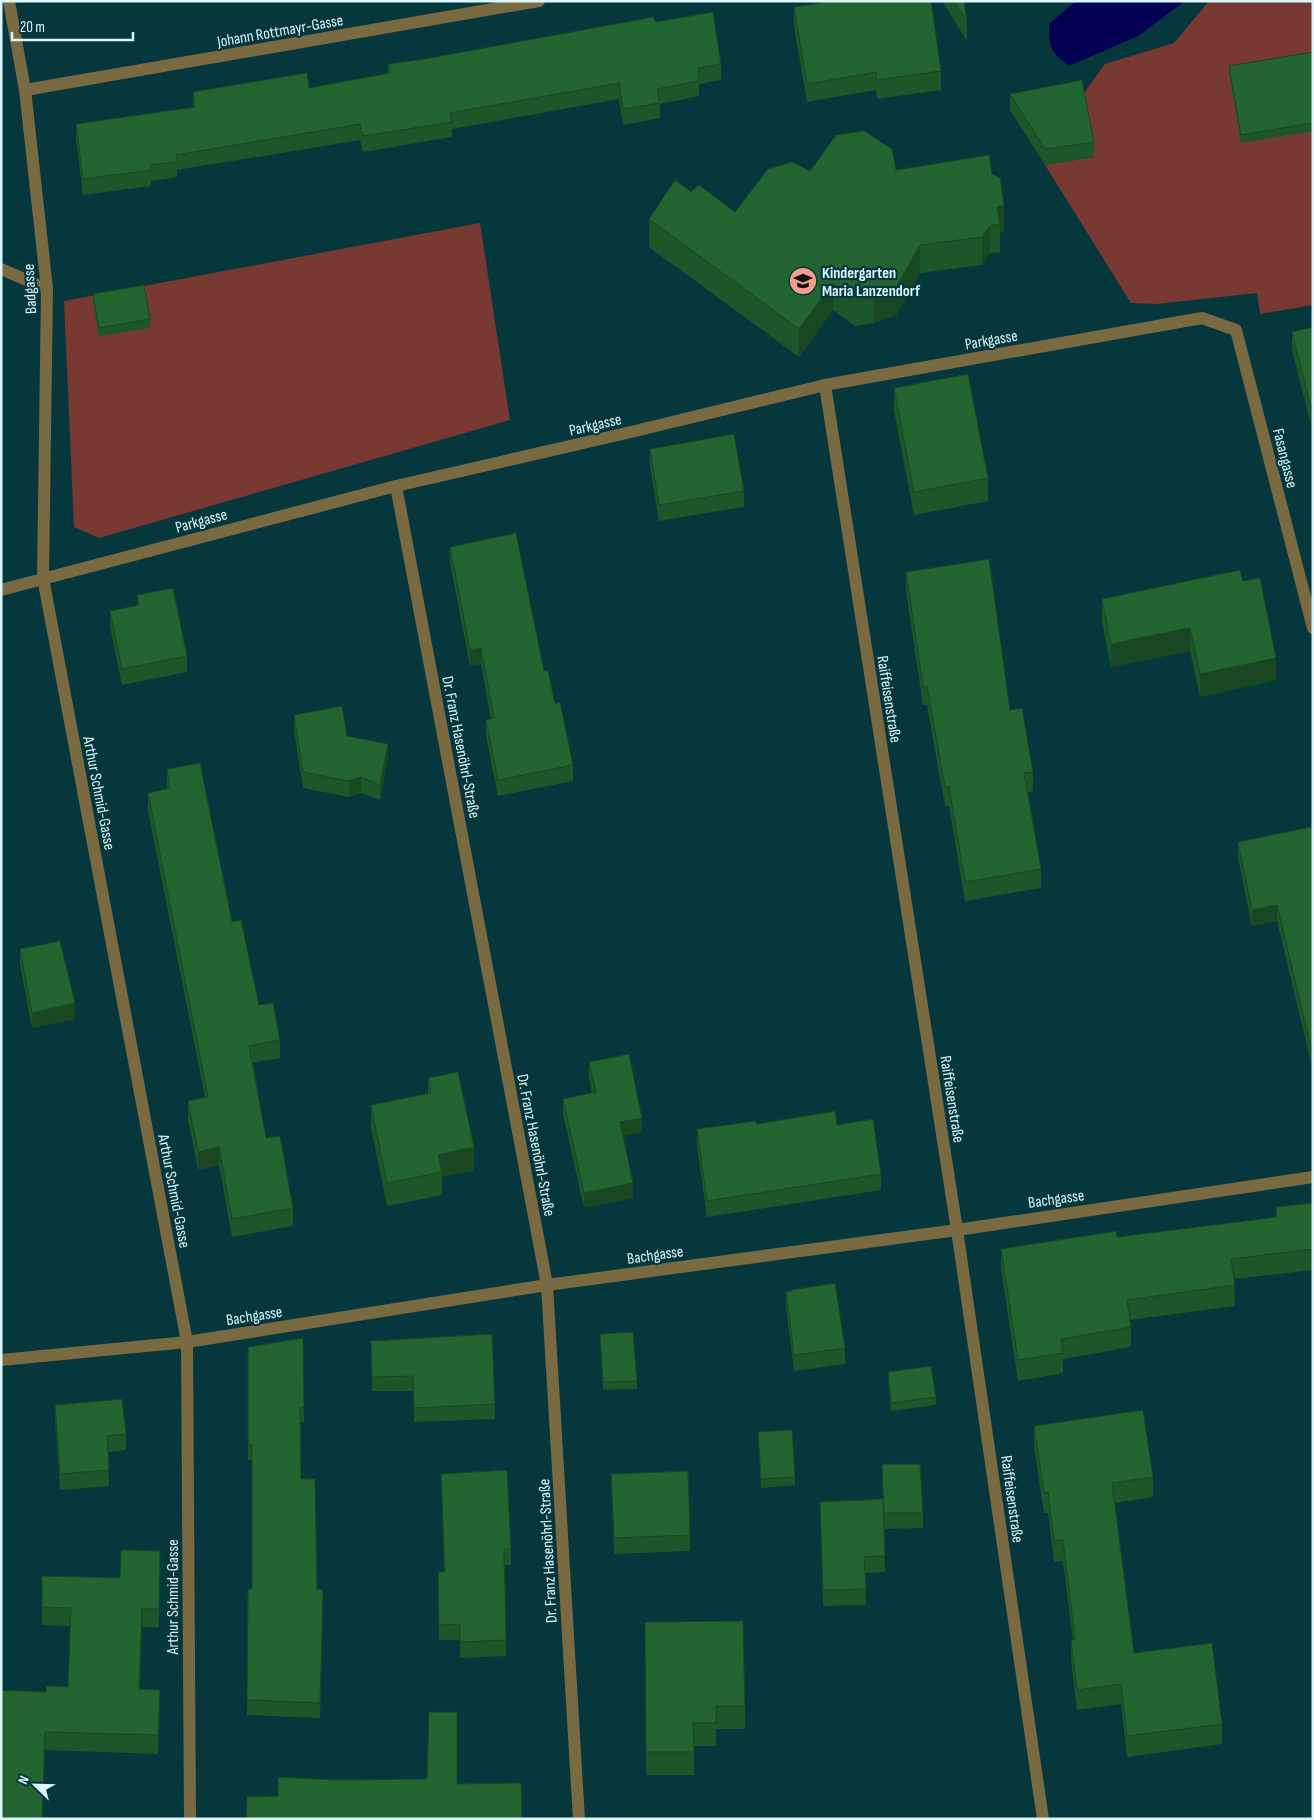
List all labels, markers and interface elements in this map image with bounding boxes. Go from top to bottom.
scale bar [12,10,134,42]
street label: Johann Rottmayr-Gasse [215,11,345,52]
text: 20 m [20,18,45,37]
street label: Badgasse [20,263,41,314]
place label: Kindergarten Maria Lanzendorf [822,264,921,301]
school or university icon: Kindergarten Maria Lanzendorf [788,266,818,296]
street label: Parkgasse [963,327,1019,354]
street label: Parkgasse [567,410,623,441]
street label: Fasangasse [1268,427,1301,490]
street label: Parkgasse [173,505,230,538]
street label: Raiffeisenstraße [872,654,905,744]
street label: Dr. Franz Hasenöhrl-Straße [437,675,484,820]
street label: Arthur Schmid-Gasse [78,734,119,852]
street label: Raiffeisenstraße [935,1054,968,1144]
street label: Dr. Franz Hasenöhrl-Straße [512,1073,559,1218]
street label: Arthur Schmid-Gasse [153,1132,194,1250]
street label: Bachgasse [1027,1186,1086,1213]
street label: Bachgasse [626,1242,685,1269]
street label: Bachgasse [225,1303,284,1330]
street label: Raiffeisenstraße [996,1454,1027,1544]
street label: Dr. Franz Hasenöhrl-Straße [535,1478,562,1623]
street label: Arthur Schmid-Gasse [164,1539,183,1656]
north arrow [10,1760,60,1810]
text: N [14,1773,33,1787]

